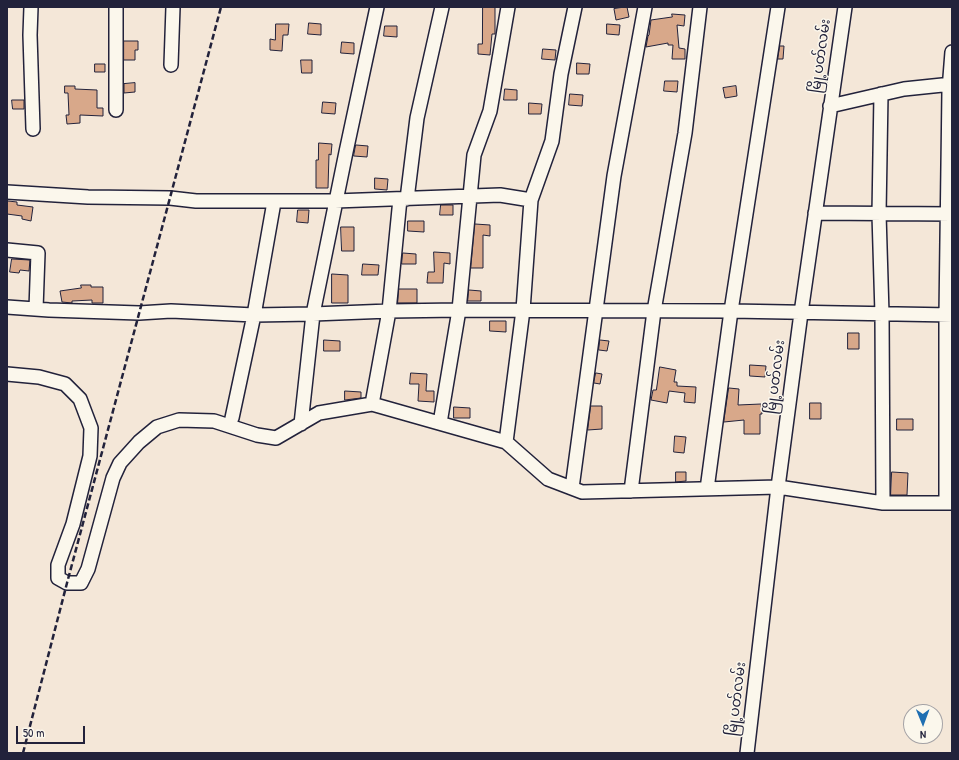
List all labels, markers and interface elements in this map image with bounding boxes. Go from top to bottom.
street label: မြို့ပတ်လမ်း [807,18,835,94]
street label: မြို့ပတ်လမ်း [763,339,789,415]
street label: မြို့ပတ်လမ်း [724,661,750,737]
north arrow [903,704,943,744]
scale bar [18,718,87,744]
text: 50 m [23,724,44,741]
text: N [920,728,926,742]

